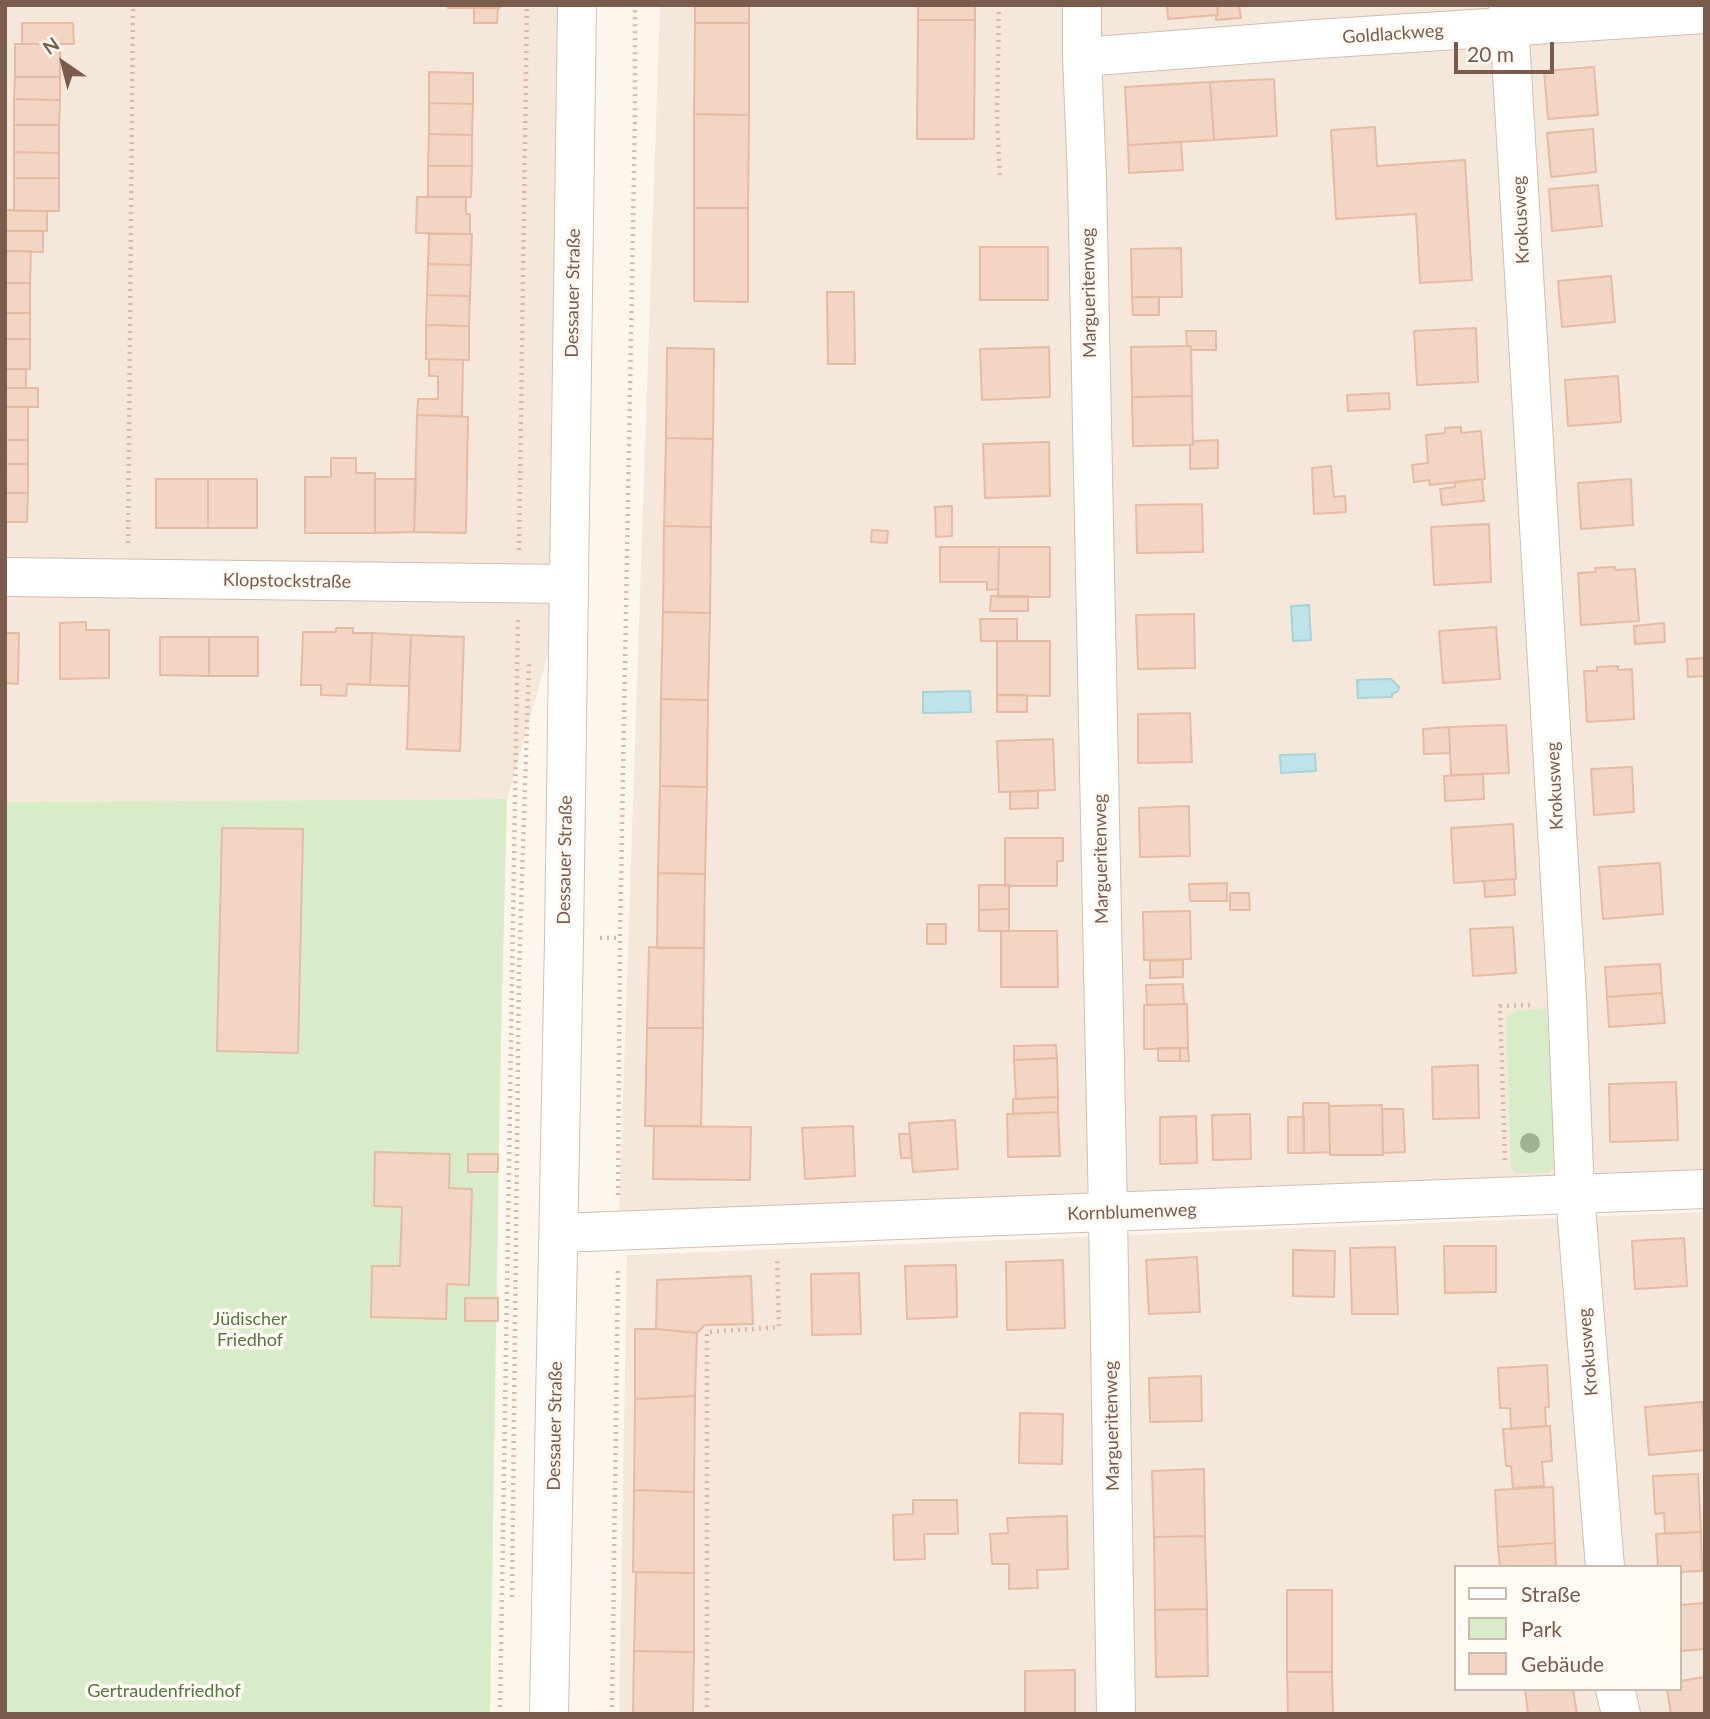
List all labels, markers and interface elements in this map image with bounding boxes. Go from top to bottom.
street label: Goldlackweg [1342,20,1444,48]
north arrow [28,28,98,98]
scale bar [1458,28,1558,72]
text: N [38,32,63,59]
text: 20 m [1467,41,1514,66]
street label: Krokusweg [1508,175,1534,265]
street label: Dessauer Straße [561,228,585,358]
street label: Margueritenweg [1077,228,1101,358]
street label: Klopstockstraße [223,569,351,593]
street label: Krokusweg [1542,741,1568,831]
street label: Margueritenweg [1089,794,1113,924]
street label: Dessauer Straße [553,795,577,925]
street label: Kornblumenweg [1067,1199,1197,1225]
street label: Krokusweg [1573,1307,1603,1397]
park label: Jüdischer Friedhof [213,1308,287,1350]
street label: Dessauer Straße [543,1361,567,1491]
street label: Margueritenweg [1100,1361,1124,1491]
legend [1454,1565,1682,1691]
text: Straße [1521,1581,1581,1606]
text: Park [1521,1616,1562,1641]
text: Gebäude [1521,1651,1604,1676]
park label: Gertraudenfriedhof [87,1680,241,1702]

